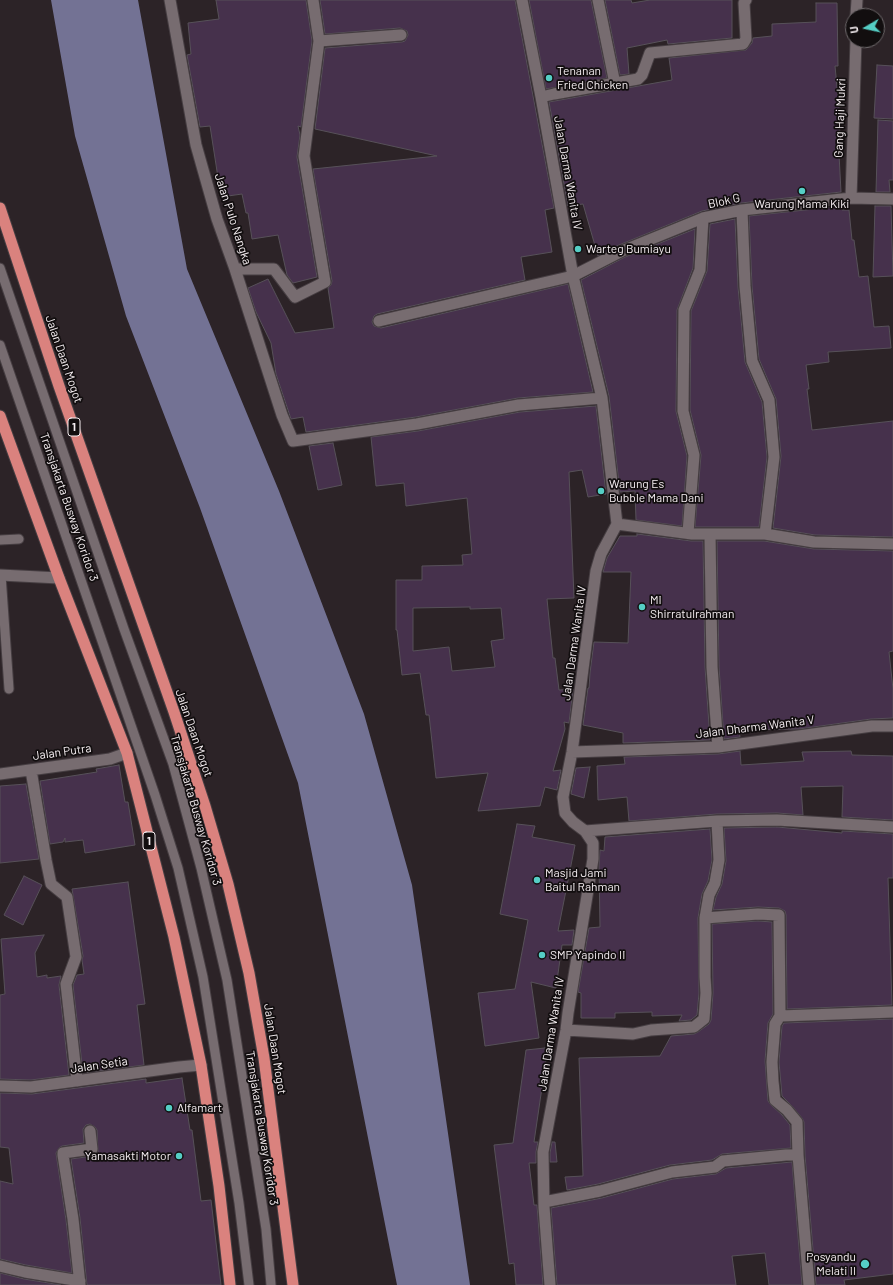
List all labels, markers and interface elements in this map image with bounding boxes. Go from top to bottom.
north arrow [845,8,885,48]
text: U [847,25,861,34]
place label: Tenanan Fried Chicken [557,64,628,92]
marker: Tenanan Fried Chicken [544,73,554,83]
street label: Gang Haji Mukri [831,78,849,158]
street label: Jalan Darma Wanita IV [551,115,585,231]
street label: Jalan Pulo Nangka [211,171,255,267]
marker: Warung Mama Kiki [797,186,807,196]
street label: Blok G [707,191,741,211]
place label: Warung Mama Kiki [755,197,849,211]
place label: Warteg Bumiayu [586,242,671,256]
marker: Warteg Bumiayu [573,244,583,254]
street label: Jalan Daan Mogot [42,313,86,405]
road number: 1 [68,418,80,436]
street label: Transjakarta Busway Koridor 3 [37,431,101,583]
place label: Warung Es Bubble Mama Dani [609,477,704,505]
marker: Warung Es Bubble Mama Dani [596,486,606,496]
street label: Jalan Darma Wanita IV [559,585,589,701]
place label: MI Shirratulrahman [650,593,734,621]
marker: MI Shirratulrahman [637,602,647,612]
street label: Jalan Daan Mogot [172,687,216,779]
street label: Jalan Dharma Wanita V [695,713,815,741]
street label: Transjakarta Busway Koridor 3 [168,733,224,887]
street label: Jalan Putra [32,741,92,763]
road number: 1 [143,832,155,850]
place label: Masjid Jami Baitul Rahman [545,866,620,894]
marker: Masjid Jami Baitul Rahman [532,875,542,885]
place label: SMP Yapindo II [550,948,625,962]
marker: SMP Yapindo II [537,950,547,960]
street label: Jalan Darma Wanita IV [535,976,567,1092]
street label: Jalan Daan Mogot [261,1003,289,1095]
street label: Transjakarta Busway Koridor 3 [243,1050,281,1206]
street label: Jalan Setia [69,1054,129,1076]
place label: Alfamart [177,1101,222,1115]
marker: Alfamart [164,1103,174,1113]
place label: Yamasakti Motor [85,1149,171,1163]
marker: Yamasakti Motor [174,1151,184,1161]
place label: Posyandu Melati II [806,1250,856,1278]
marker: Posyandu Melati II [859,1258,871,1270]

